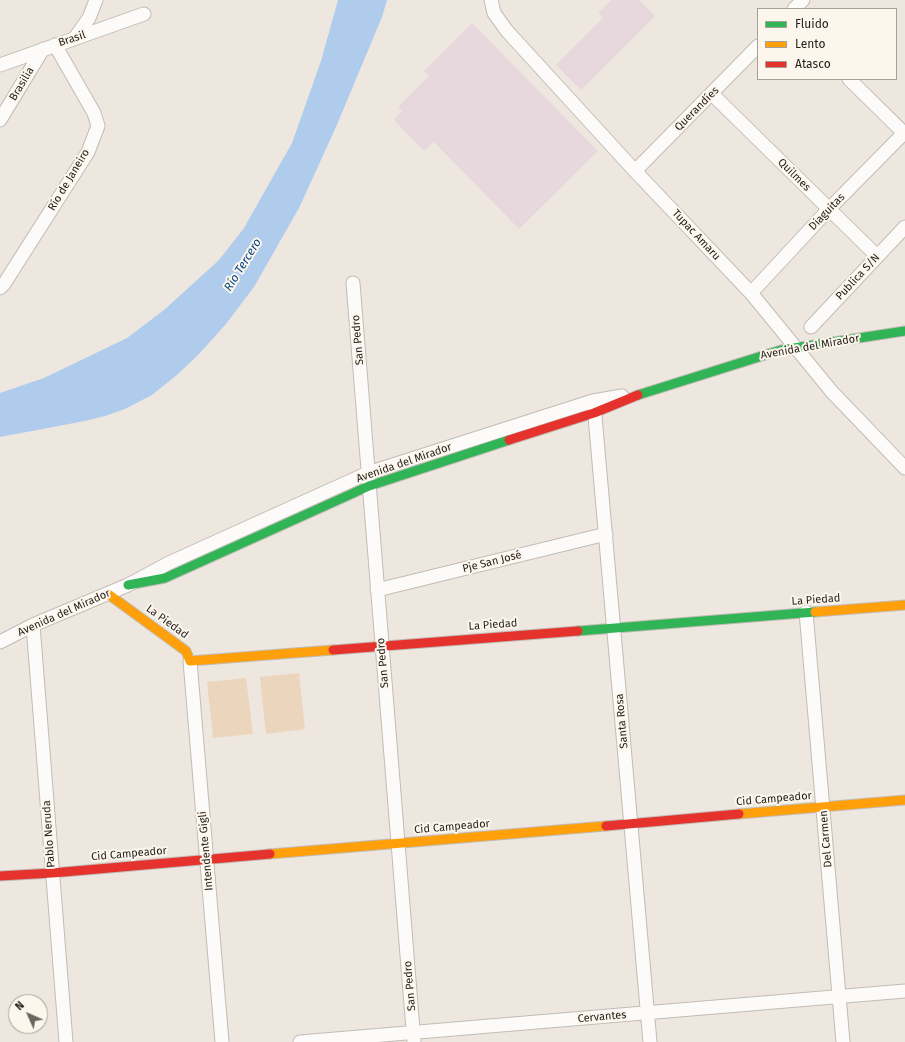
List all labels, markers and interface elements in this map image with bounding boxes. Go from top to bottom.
legend [757,8,897,80]
text: Fluido [795,17,829,31]
street label: Brasil [57,28,87,50]
text: Lento [795,37,825,51]
text: Atasco [795,57,831,71]
street label: Brasilia [7,65,37,103]
street label: Querandíes [672,84,722,134]
street label: Río de Janeiro [45,147,93,213]
street label: Quilmes [775,156,813,194]
street label: Diaguitas [806,191,848,233]
street label: Tupac Amaru [669,207,723,263]
water label: Río Tercero [221,236,265,294]
street label: Publica S/N [833,251,883,303]
street label: San Pedro [349,314,367,366]
street label: Avenida del Mirador [760,332,860,362]
street label: Avenida del Mirador [355,440,453,486]
street label: Pje San José [461,548,523,576]
street label: Avenida del Mirador [16,587,112,639]
street label: La Piedad [791,592,841,608]
street label: La Piedad [143,602,191,642]
street label: La Piedad [468,617,518,633]
street label: San Pedro [374,637,392,689]
street label: Santa Rosa [613,693,631,749]
street label: Cid Campeador [736,789,812,809]
street label: Pablo Neruda [40,800,58,868]
street label: Del Carmen [817,810,835,868]
street label: Intendente Gigli [196,811,216,891]
street label: Cid Campeador [414,817,490,837]
street label: Cid Campeador [91,844,167,864]
street label: San Pedro [401,960,419,1012]
north arrow [8,994,48,1034]
text: N [13,999,27,1013]
street label: Cervantes [577,1008,627,1026]

